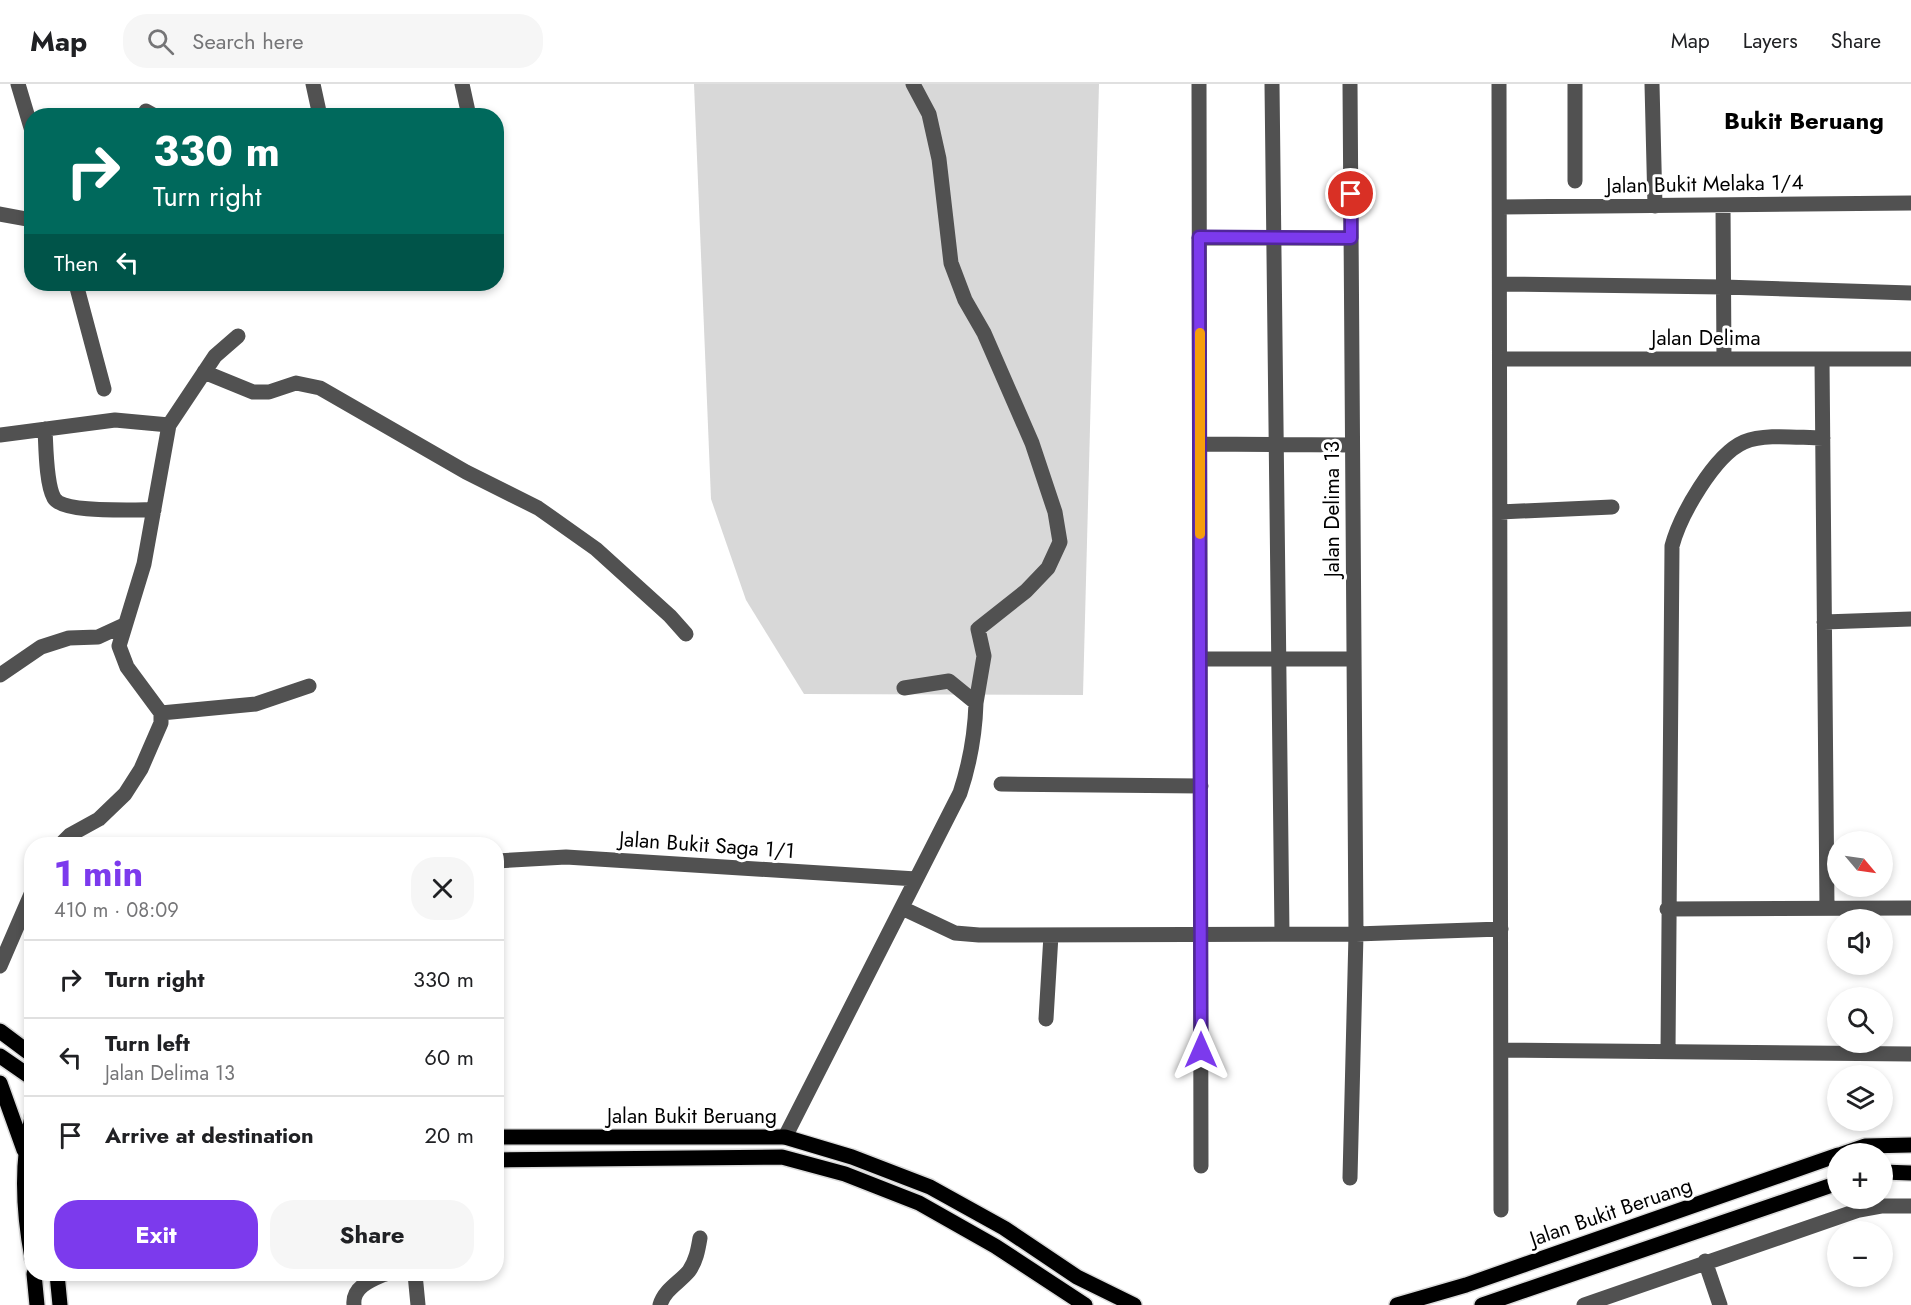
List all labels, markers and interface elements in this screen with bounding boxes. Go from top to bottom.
search box [123,14,543,68]
text: Map [30,21,87,62]
icon: search [144,25,177,58]
text: Search here [192,25,304,57]
text: Map [1671,26,1710,56]
text: Layers [1743,26,1798,56]
text: Share [1831,26,1881,56]
district label: Bukit Beruang [1724,103,1884,138]
text: 330 m [153,121,280,182]
icon: right [54,132,132,210]
street label: Jalan Bukit Melaka 1/4 [1603,167,1804,201]
pin [1325,168,1376,219]
text: Turn right [153,177,261,216]
icon: arrive [1334,177,1367,210]
icon: left [111,246,144,279]
text: Then [54,247,99,279]
street label: Jalan Delima [1648,323,1761,353]
street label: Jalan Delima 13 [1317,441,1347,580]
street label: Jalan Bukit Saga 1/1 [615,824,796,866]
north arrow [1827,831,1893,897]
map controls [1827,831,1893,1287]
text: 1 min [54,847,143,899]
button: close [411,857,474,920]
text: 410 m · 08:09 [54,896,179,925]
button: sound [1827,909,1893,975]
icon: right [54,963,87,996]
text: Turn right [105,963,205,995]
text: 330 m [413,963,474,995]
button: search [1827,987,1893,1053]
position arrow [1169,1018,1233,1082]
text: Turn left [105,1027,190,1059]
icon: left [54,1041,87,1074]
text: 60 m [424,1041,474,1073]
text: Jalan Delima 13 [105,1059,235,1088]
button: layers [1827,1065,1893,1131]
street label: Jalan Bukit Beruang [604,1101,777,1131]
icon: arrive [54,1119,87,1152]
text: Arrive at destination [105,1119,314,1151]
text: 20 m [425,1119,474,1151]
button: + [1827,1143,1893,1209]
street label: Jalan Bukit Beruang [1523,1170,1696,1255]
button: Exit [54,1200,258,1269]
button: Share [270,1200,474,1269]
button: − [1827,1221,1893,1287]

